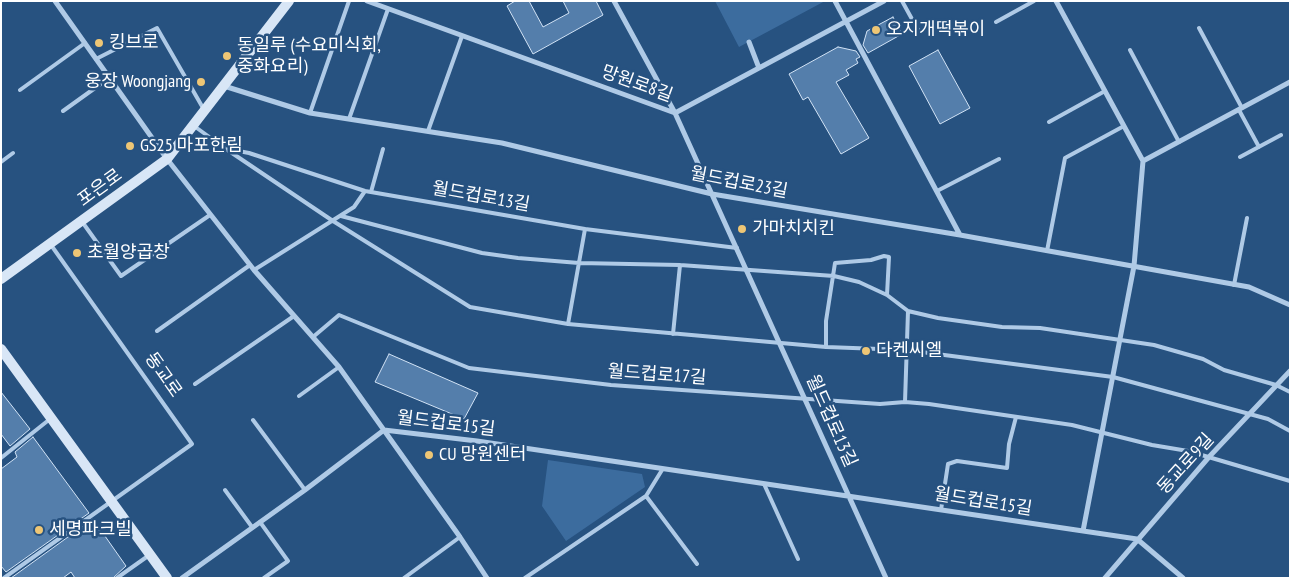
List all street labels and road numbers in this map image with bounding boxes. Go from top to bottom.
street label: 망원로8길 [598,61,676,107]
street label: 월드컵로23길 [688,163,790,203]
street label: 포은로 [74,165,126,211]
street label: 월드컵로13길 [430,178,532,216]
street label: 동교로 [140,348,186,402]
street label: 월드컵로17길 [607,361,707,389]
street label: 월드컵로13길 [801,371,861,471]
street label: 월드컵로15길 [396,407,496,441]
street label: 동교로9길 [1153,429,1219,499]
street label: 월드컵로15길 [932,484,1034,520]

